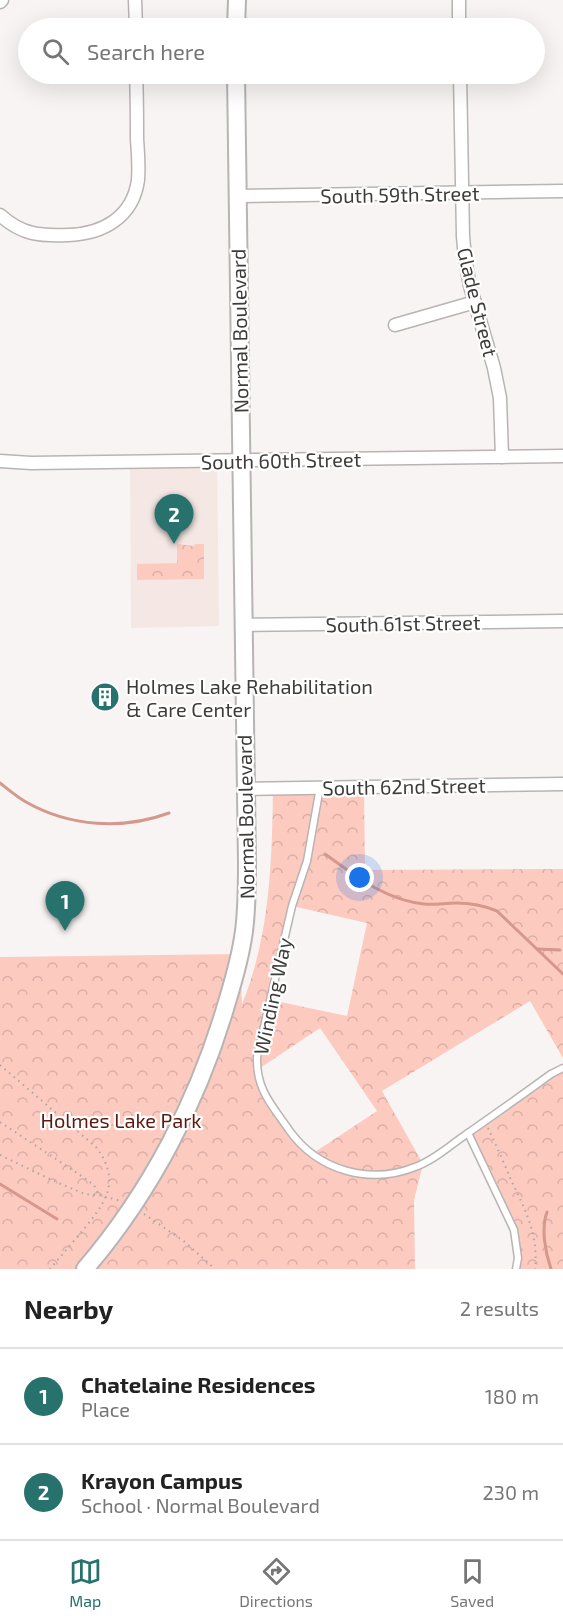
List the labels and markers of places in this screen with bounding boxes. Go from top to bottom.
pin: 2 [154,494,194,544]
place label: Holmes Lake Rehabilitation & Care Center [126,674,373,721]
building icon: Holmes Lake Rehabilitation & Care Center [89,681,121,713]
pin: 1 [46,882,84,931]

